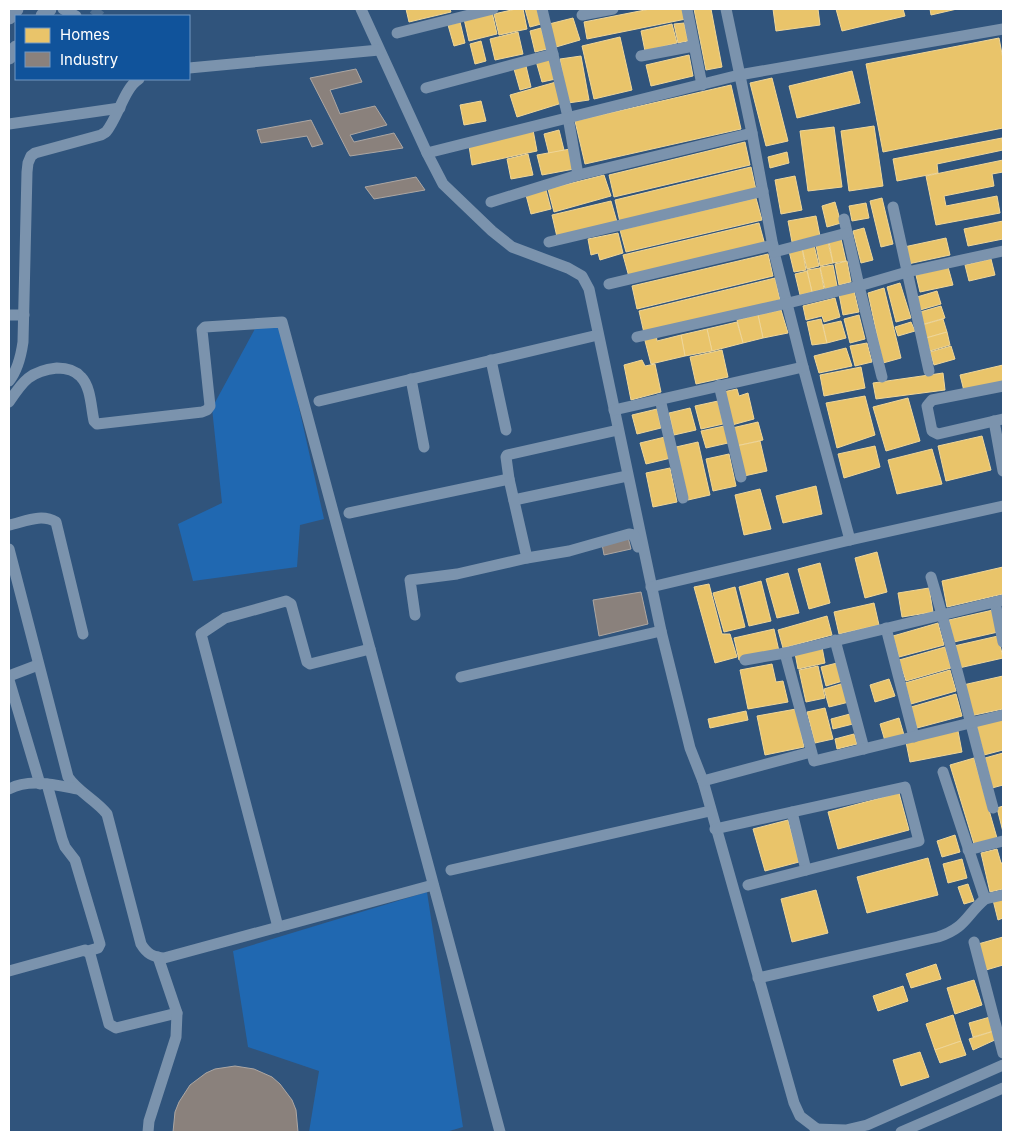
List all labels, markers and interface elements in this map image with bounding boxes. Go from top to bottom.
legend [15,15,190,80]
text: Homes [60,25,110,44]
text: Industry [60,50,119,69]

